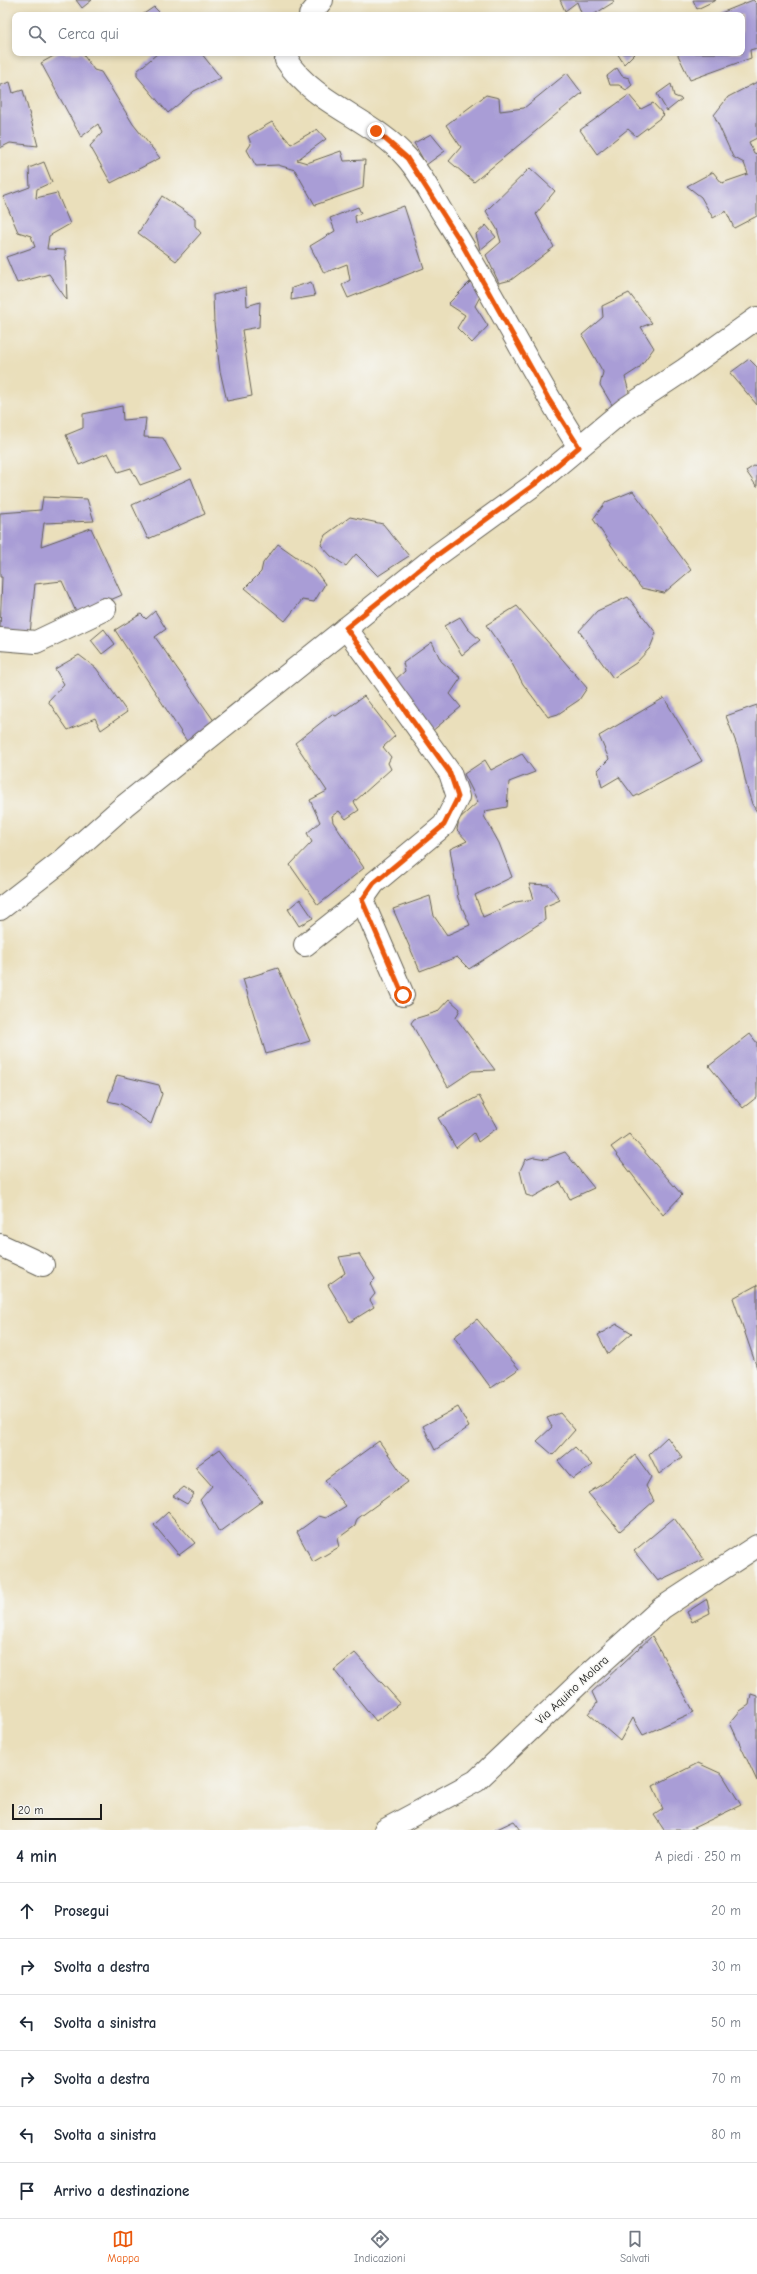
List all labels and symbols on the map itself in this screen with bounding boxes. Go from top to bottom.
route end [367,122,385,140]
route start [394,986,412,1004]
street label: Via Aquino Molara [533,1653,611,1727]
scale bar [12,1802,102,1821]

